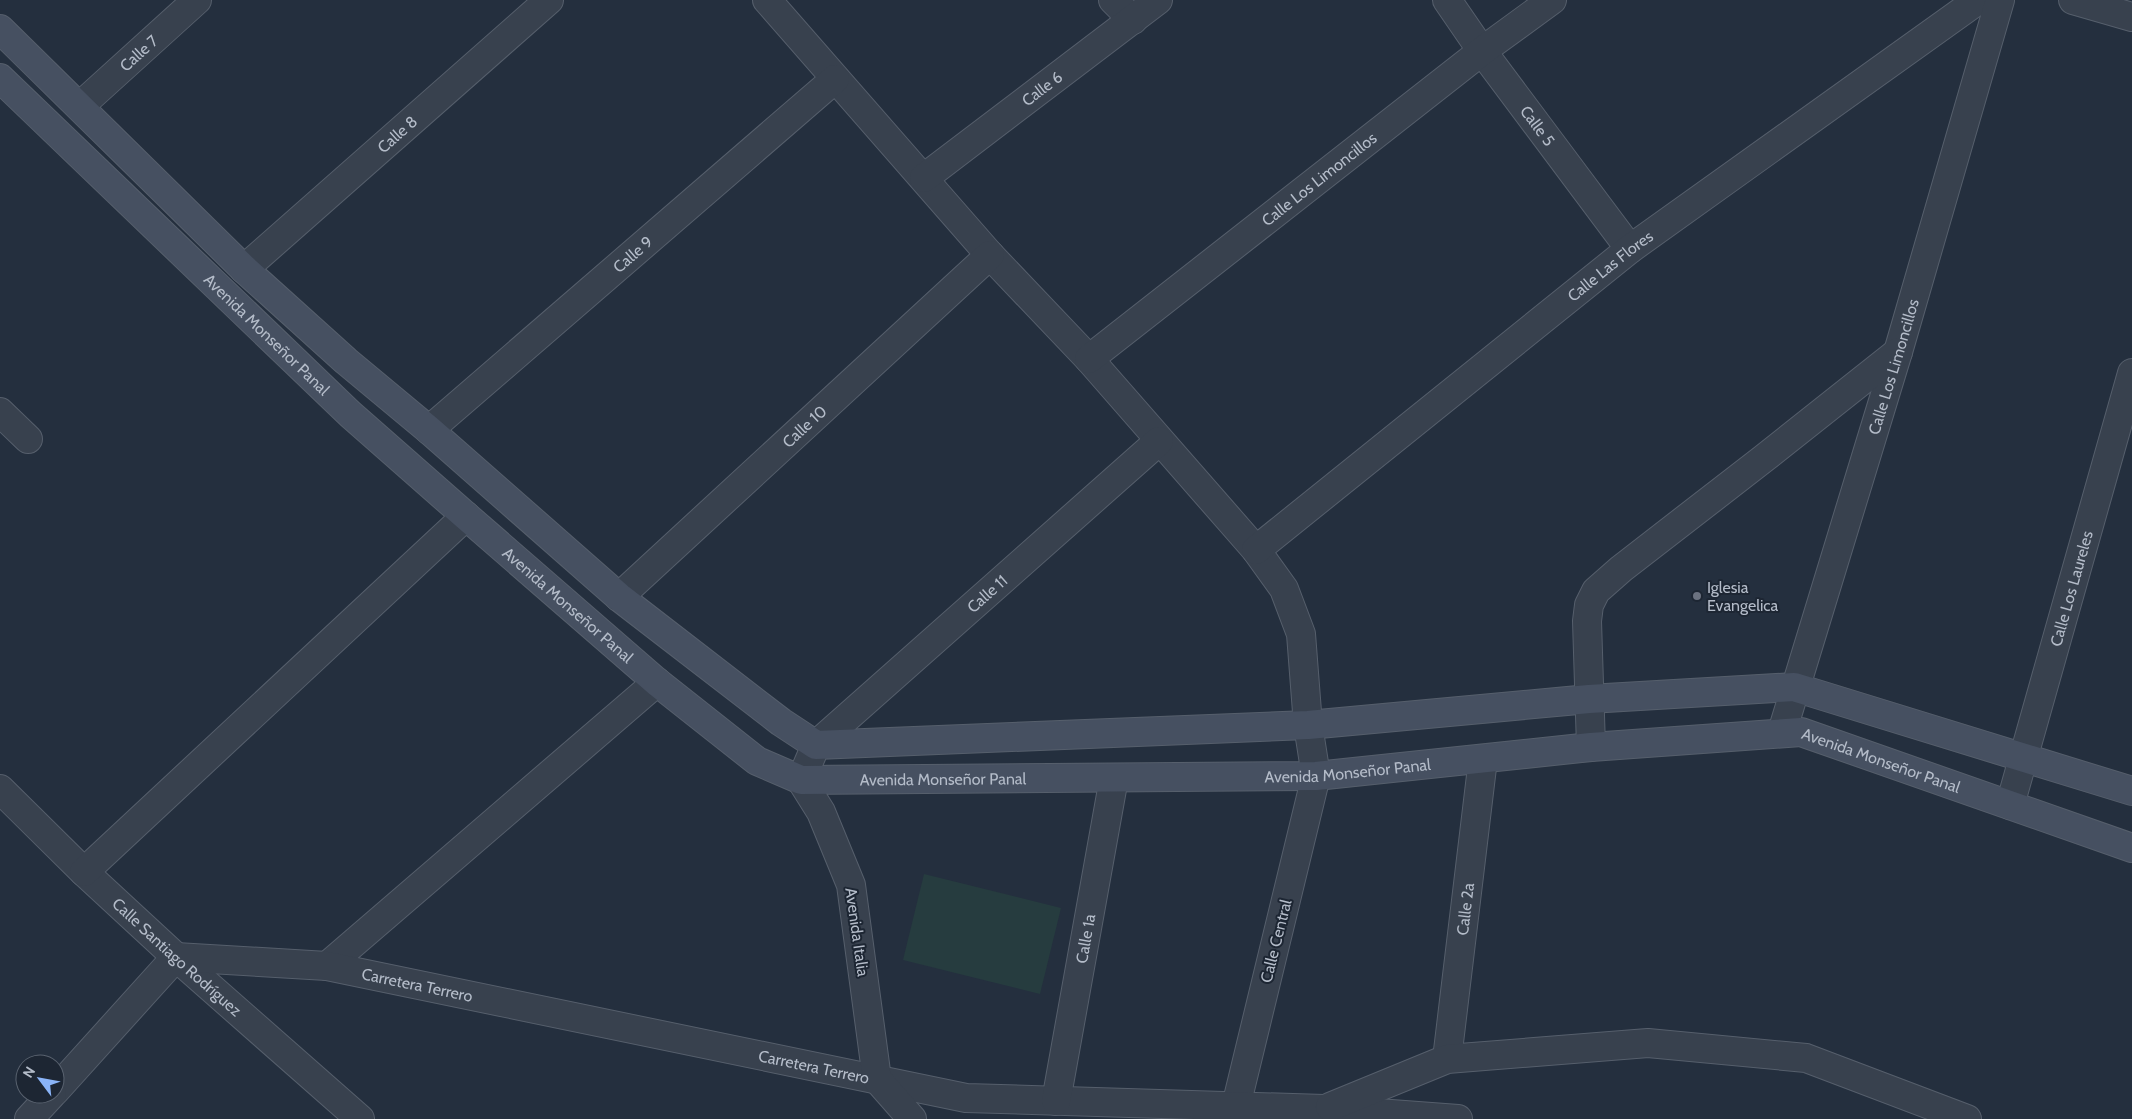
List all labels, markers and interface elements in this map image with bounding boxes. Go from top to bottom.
street label: Calle 7 [116,31,162,75]
street label: Calle 6 [1018,67,1066,110]
street label: Calle 5 [1517,102,1559,150]
street label: Calle 8 [373,112,421,157]
street label: Calle Los Limoncillos [1258,128,1380,230]
street label: Calle Las Flores [1563,226,1657,305]
street label: Calle 9 [609,232,656,276]
street label: Avenida Monseñor Panal [200,270,334,399]
street label: Calle Los Limoncillos [1864,296,1923,437]
street label: Calle 10 [778,401,830,451]
street label: Calle Los Laureles [2046,528,2097,649]
street label: Avenida Monseñor Panal [499,543,637,667]
street label: Calle 11 [963,571,1011,616]
place label: Iglesia Evangelica [1707,578,1779,615]
marker: Iglesia Evangelica [1691,590,1703,602]
street label: Avenida Monseñor Panal [1799,724,1963,797]
street label: Avenida Monseñor Panal [1265,754,1432,786]
street label: Avenida Monseñor Panal [860,769,1027,789]
street label: Calle 2a [1452,881,1478,936]
street label: Avenida Italia [841,886,873,978]
street label: Calle Santiago Rodríguez [109,894,246,1020]
street label: Calle Central [1256,897,1296,985]
street label: Calle 1a [1071,912,1099,965]
street label: Carretera Terrero [360,964,475,1005]
street label: Carretera Terrero [757,1046,871,1087]
north arrow [15,1054,65,1104]
text: N [19,1063,39,1081]

